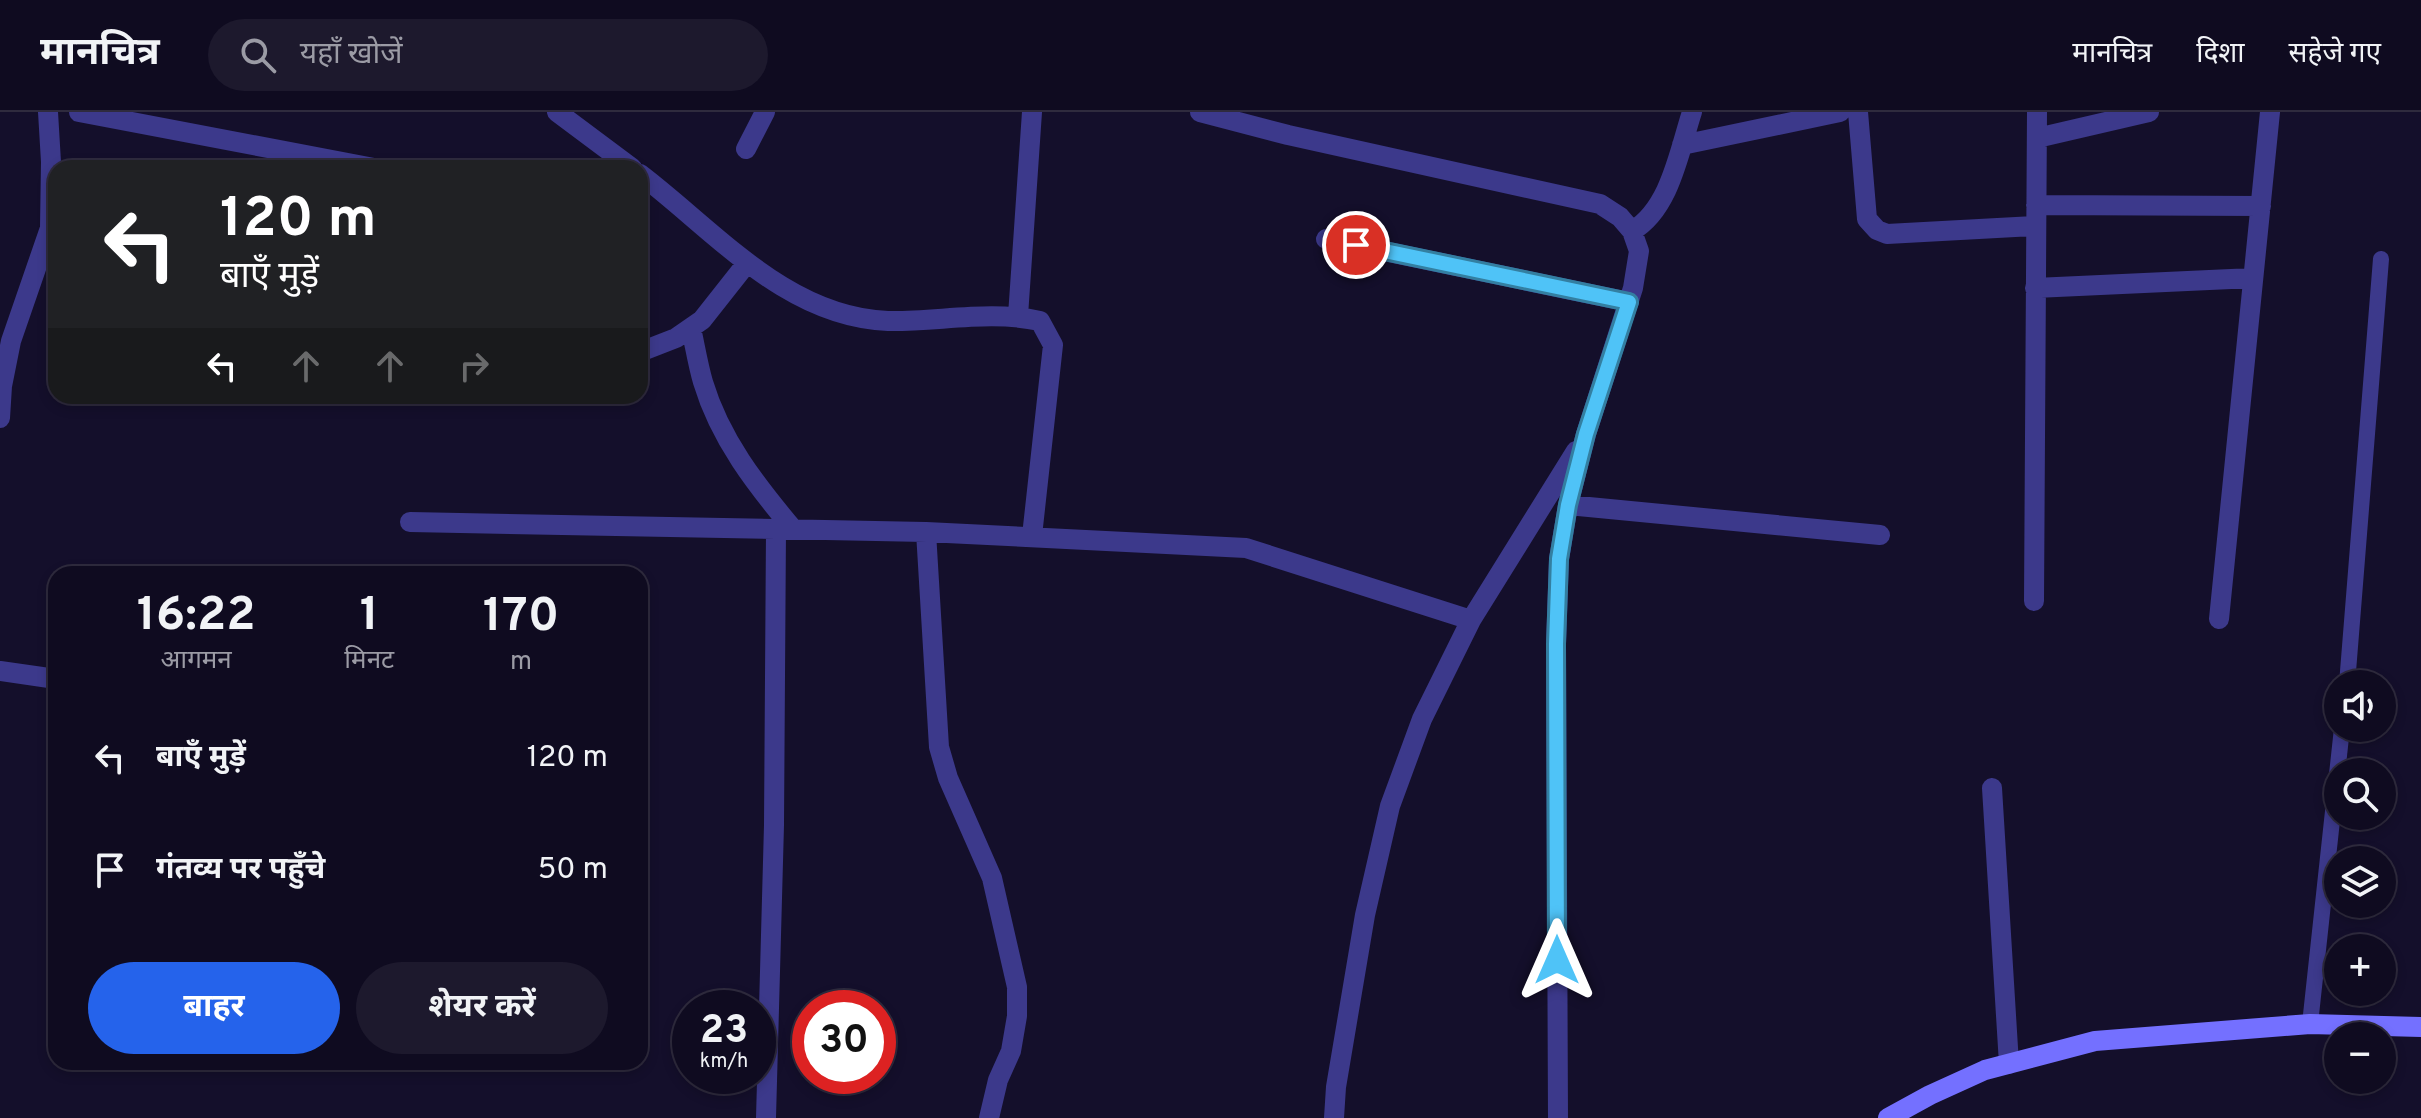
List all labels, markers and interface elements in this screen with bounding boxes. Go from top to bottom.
search box [208,19,768,91]
text: मानचित्र [40,30,160,79]
icon: search [236,33,280,77]
text: यहाँ खोजें [300,37,403,74]
text: मानचित्र [2072,37,2152,73]
text: दिशा [2196,37,2245,73]
text: सहेजे गए [2289,37,2381,73]
text: 120 m [220,186,377,256]
icon: left [88,192,192,296]
pin [1322,211,1390,279]
icon: arrive [1334,223,1378,267]
text: बाएँ मुड़ें [220,255,319,301]
icon: left [200,344,244,388]
icon: ahead [284,344,328,388]
icon: ahead [368,344,412,388]
icon: right [452,344,496,388]
text: 16:22 [137,587,256,647]
text: 1 [360,587,379,647]
text: 170 [483,588,559,648]
text: आगमन [161,645,232,678]
text: मिनट [344,645,394,678]
text: m [510,646,532,679]
map controls [2324,670,2396,1094]
button: sound [2324,670,2396,742]
icon: left [88,736,132,780]
text: बाएँ मुड़ें [156,740,246,777]
text: 120 m [527,740,608,777]
button: search [2324,758,2396,830]
button: layers [2324,846,2396,918]
icon: arrive [88,848,132,892]
text: गंतव्य पर पहुँचे [156,852,325,889]
text: 50 m [538,852,608,889]
position arrow [1515,918,1599,1002]
button: + [2324,934,2396,1006]
button: बाहर [88,962,340,1054]
button: शेयर करें [356,962,608,1054]
speed limit sign: 30 [792,990,896,1094]
text: 23 [700,1007,748,1057]
button: − [2324,1022,2396,1094]
text: km/h [700,1049,748,1075]

